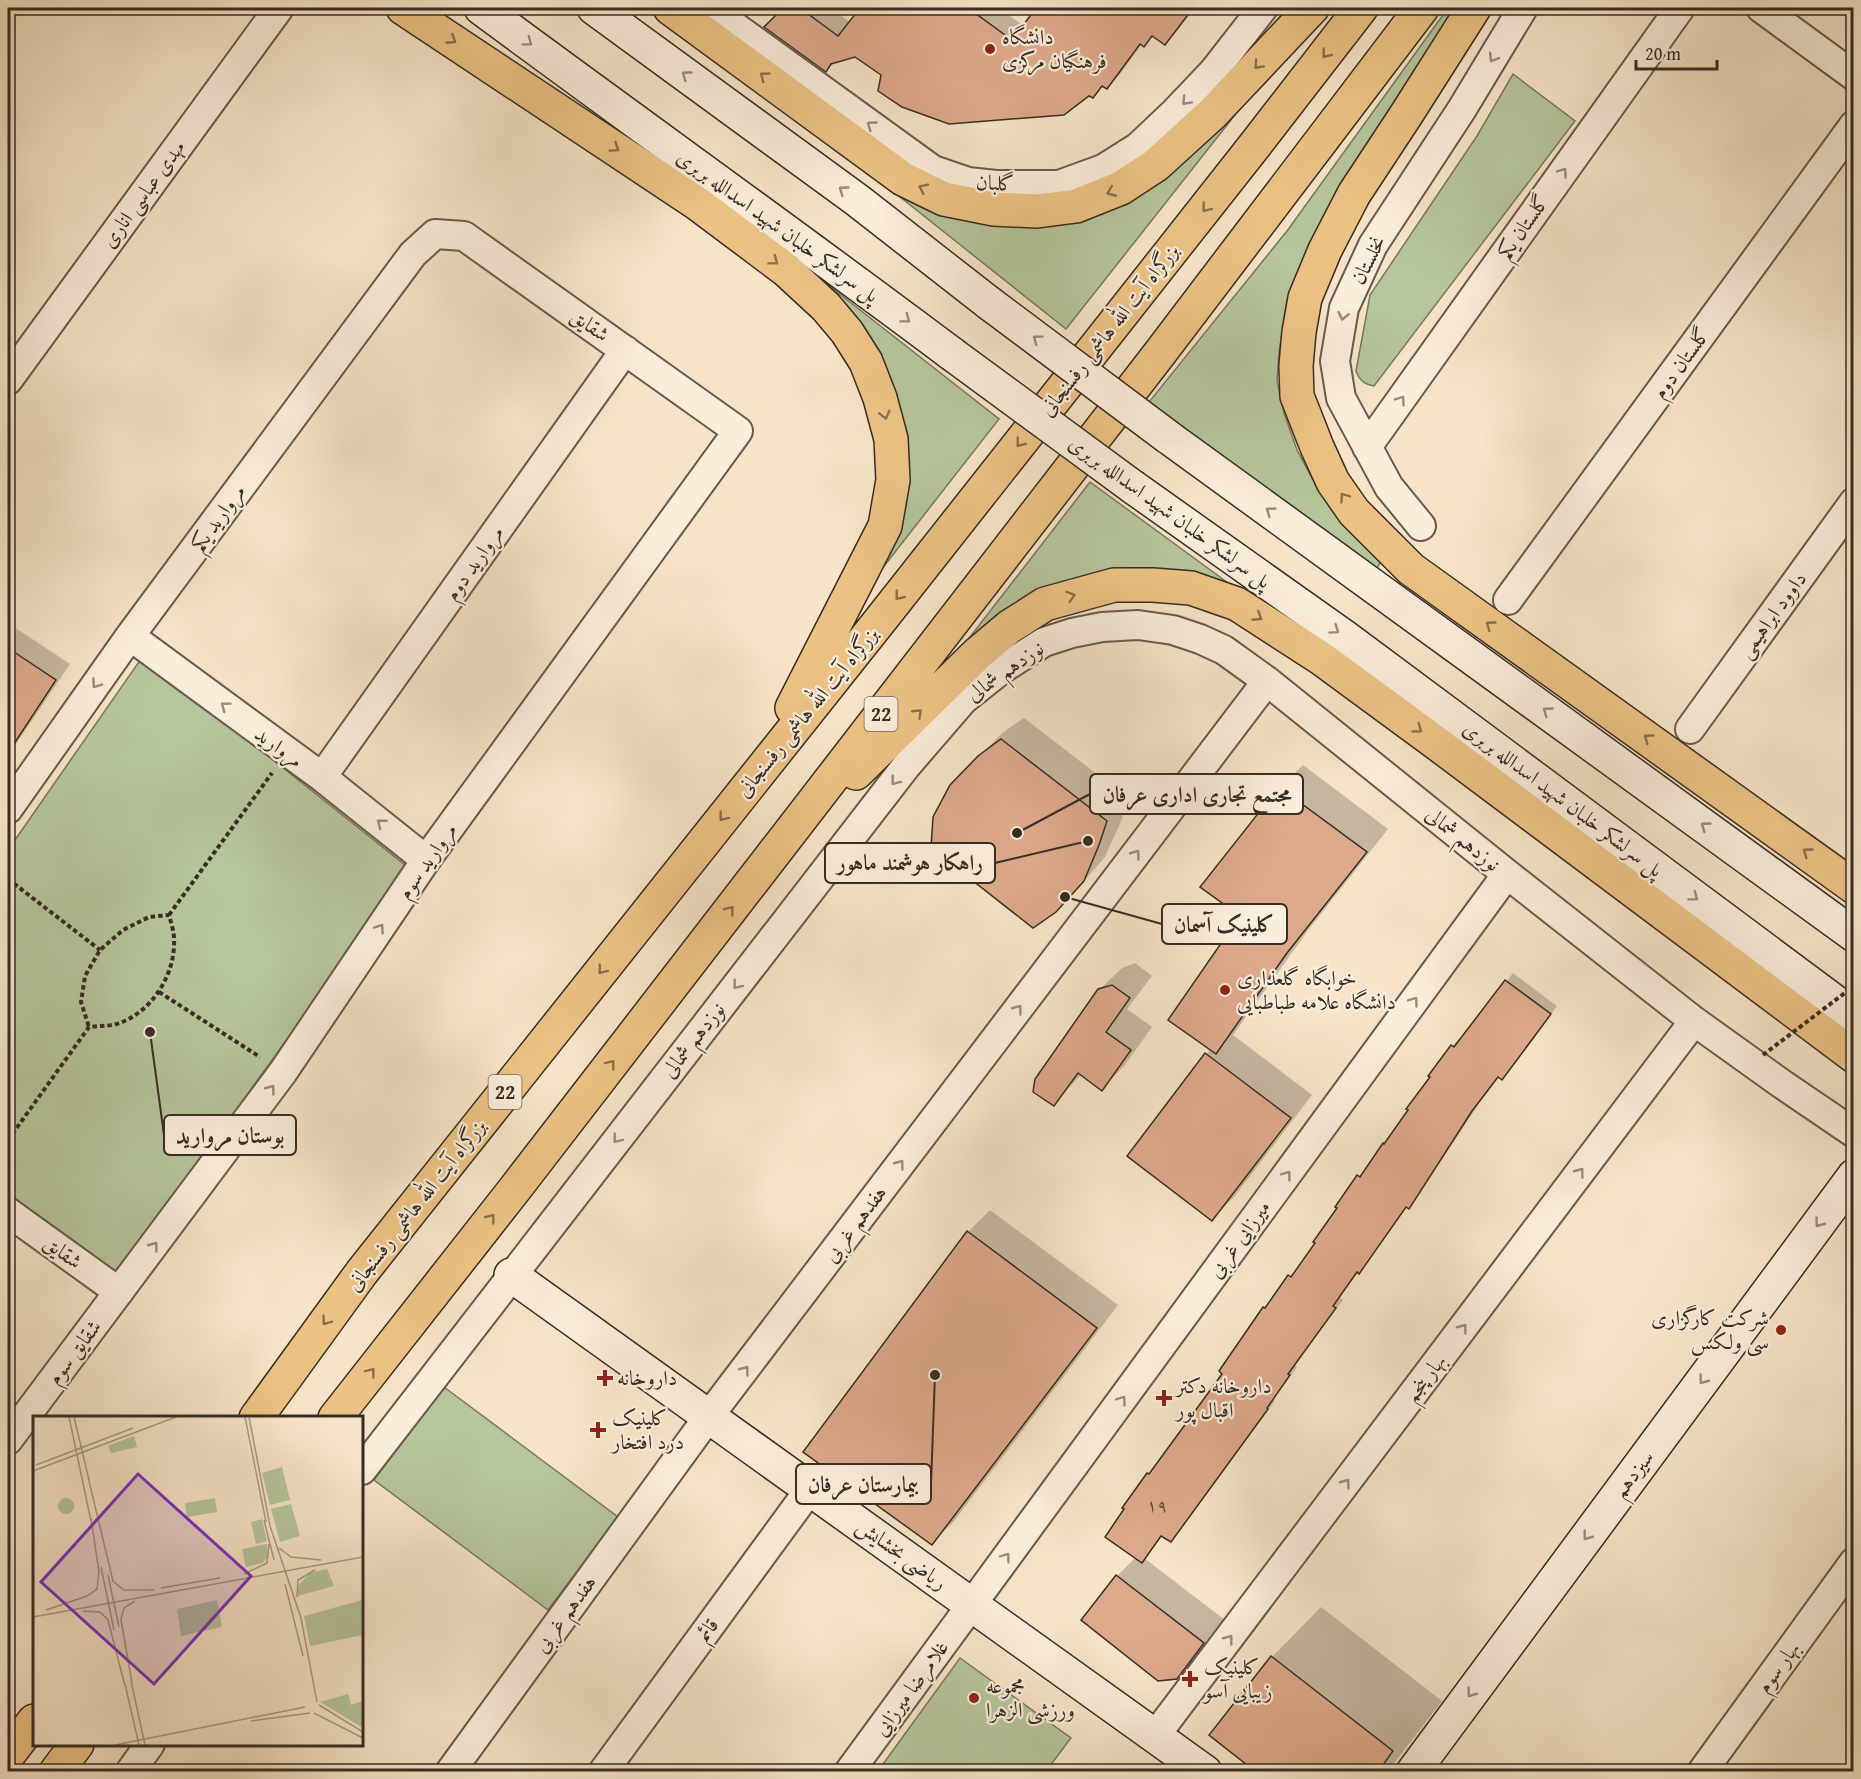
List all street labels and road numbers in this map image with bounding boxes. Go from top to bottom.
street label: مهدی عباسی اناری [93,133,192,254]
street label: پل سرلشکر خلبان شهید اسدالله بربری [671,141,887,310]
street label: گلبان [975,166,1015,199]
street label: گلستان یکم [1489,188,1560,269]
street label: نخلستان [1342,230,1393,290]
street label: بزرگراه آیت الله هاشمی رفسنجانی [1030,236,1186,423]
street label: شقایق [564,300,616,349]
street label: گلستان دوم [1644,320,1720,407]
street label: پل سرلشکر خلبان شهید اسدالله بربری [1063,427,1279,596]
street label: مروارید یکم [182,477,257,561]
street label: مروارید دوم [436,519,513,609]
street label: داوود ابراهیمی [1729,565,1814,665]
street label: بزرگراه آیت الله هاشمی رفسنجانی [727,619,886,804]
street label: نوزدهم شمالی [959,632,1053,713]
road number: 22 [864,697,898,731]
street label: پل سرلشکر خلبان شهید اسدالله بربری [1457,713,1671,885]
street label: مروارید [248,718,310,775]
street label: نوزدهم شمالی [1416,799,1508,882]
street label: مروارید سوم [389,816,467,907]
street label: نوزدهم شمالی [653,995,736,1087]
road number: 22 [488,1075,522,1109]
street label: بزرگراه آیت الله هاشمی رفسنجانی [337,1111,493,1298]
street label: هفدهم غربی [815,1179,898,1272]
street label: میرزایی غربی [1200,1193,1278,1284]
street label: شقایق [37,1227,89,1276]
street label: شقایق سوم [39,1313,111,1393]
street label: بهار پنجم [1396,1347,1457,1412]
street label: سیزدهم [1604,1443,1665,1507]
street label: ریاضی بخشایش [850,1510,954,1597]
street label: هفدهم غربی [526,1568,608,1662]
street label: قائم [687,1611,728,1650]
street label: غلامرضا میرزایی [865,1633,956,1742]
street label: بهار سوم [1748,1634,1810,1701]

